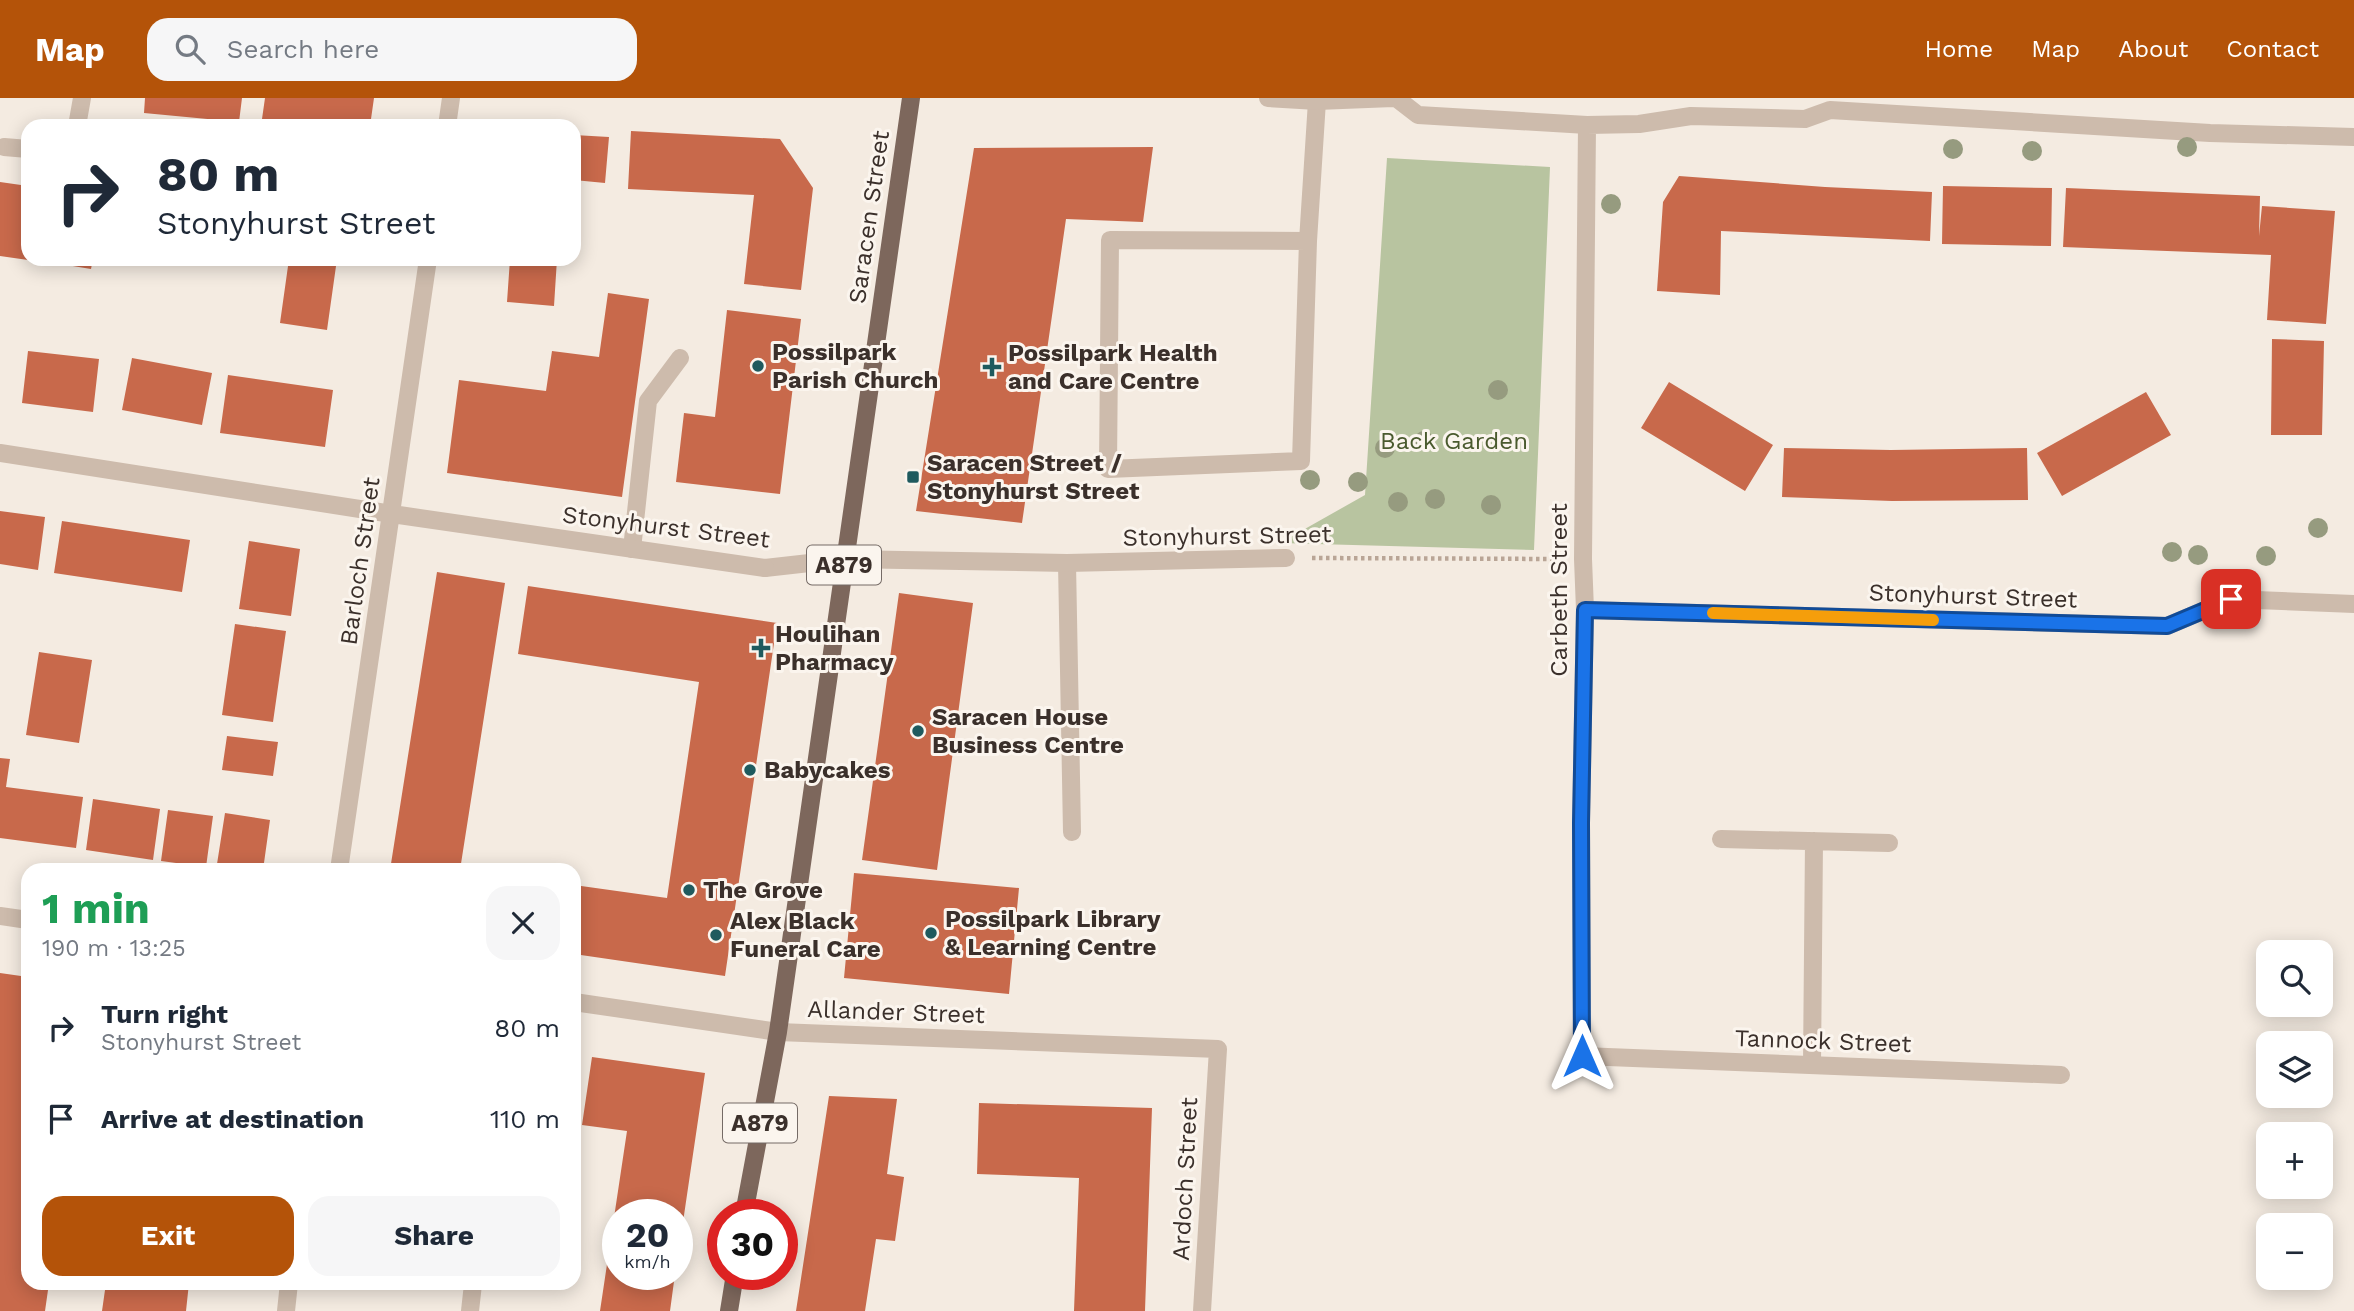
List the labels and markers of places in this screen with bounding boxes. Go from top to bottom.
place label: Possilpark Parish Church [772,338,939,394]
place label: Possilpark Health and Care Centre [1008,339,1218,395]
marker: Possilpark Health and Care Centre [982,357,1002,377]
marker: Possilpark Parish Church [750,358,766,374]
place label: Saracen Street / Stonyhurst Street [927,449,1140,505]
marker: Saracen Street / Stonyhurst Street [905,469,921,485]
pin [2201,569,2261,629]
place label: Houlihan Pharmacy [775,620,894,676]
marker: Houlihan Pharmacy [753,640,769,656]
place label: Saracen House Business Centre [932,703,1124,759]
marker: Saracen House Business Centre [910,723,926,739]
place label: Babycakes [764,756,891,784]
marker: Babycakes [742,762,758,778]
place label: The Grove [703,876,823,904]
marker: The Grove [681,882,697,898]
place label: Possilpark Library & Learning Centre [945,905,1161,961]
place label: Alex Black Funeral Care [730,907,881,963]
marker: Possilpark Library & Learning Centre [923,925,939,941]
marker: Alex Black Funeral Care [708,927,724,943]

